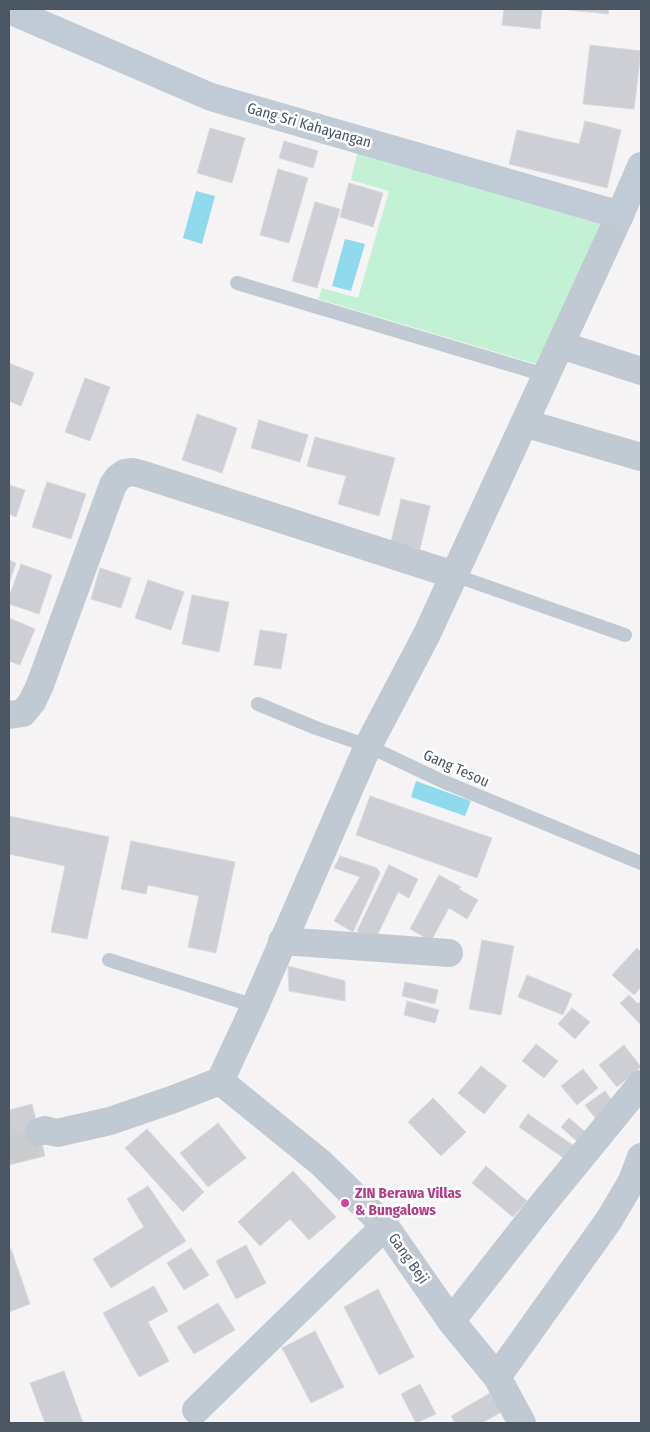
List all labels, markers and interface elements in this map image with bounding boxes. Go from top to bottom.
street label: Gang Sri Kahayangan [245,100,373,152]
street label: Gang Tesou [420,747,492,791]
place label: ZIN Berawa Villas & Bungalows [355,1185,461,1220]
marker: ZIN Berawa Villas & Bungalows [339,1197,351,1209]
street label: Gang Beji [384,1230,432,1288]

